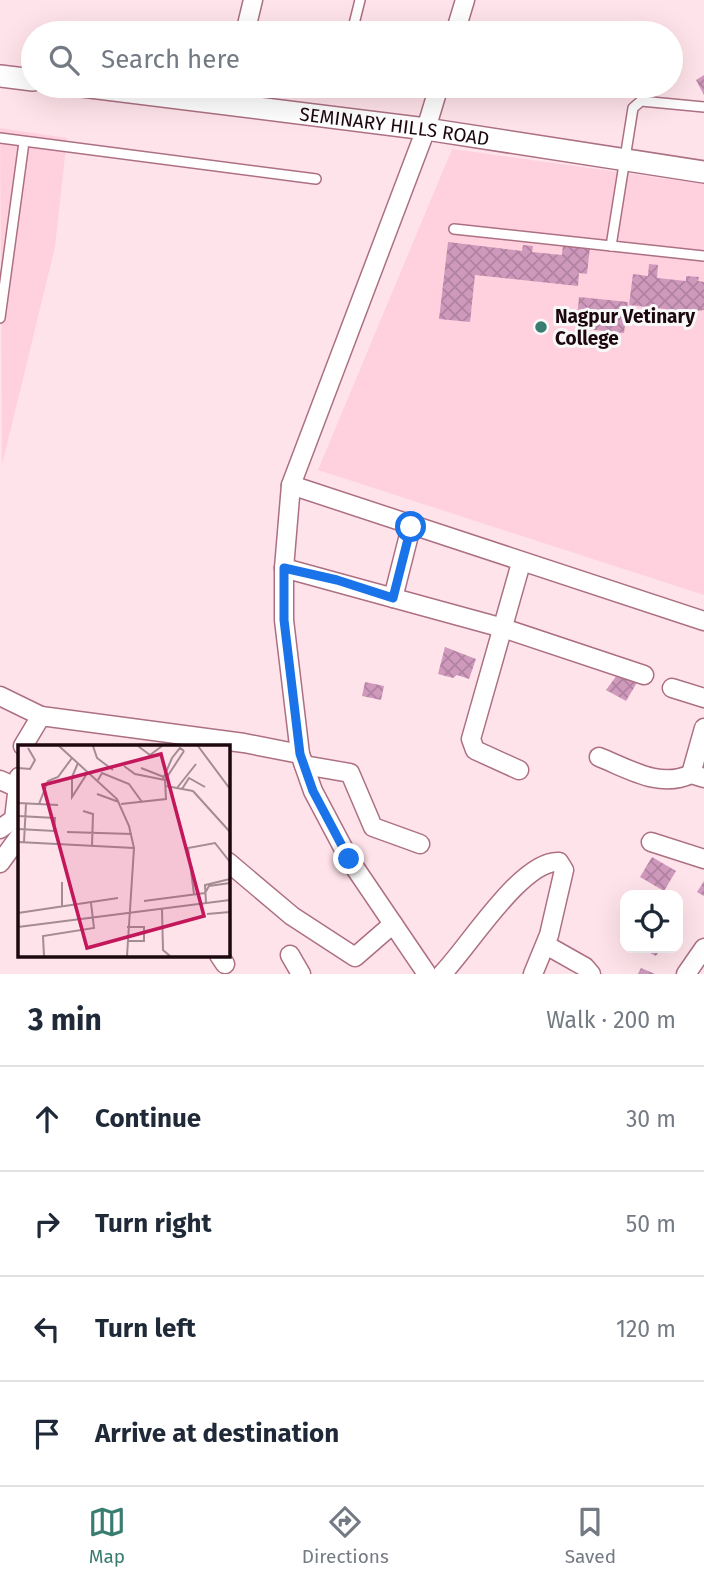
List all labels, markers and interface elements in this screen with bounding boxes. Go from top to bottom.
search box [21,21,683,98]
icon: search [45,41,83,79]
text: Search here [101,44,240,75]
street label: SEMINARY HILLS ROAD [298,102,491,151]
place label: Nagpur Vetinary College [555,305,695,350]
marker: Nagpur Vetinary College [533,319,549,335]
route start [395,511,426,542]
inset map [18,745,229,956]
route end [333,843,364,874]
map controls [620,890,683,953]
button: locate [620,890,683,953]
text: 3 min [28,1002,102,1038]
text: Walk · 200 m [546,1006,676,1034]
icon: ahead [28,1100,66,1138]
text: Continue [95,1103,201,1134]
text: 30 m [626,1105,676,1133]
icon: right [28,1205,66,1243]
text: Turn right [95,1208,212,1239]
text: 50 m [626,1210,676,1238]
icon: left [28,1310,66,1348]
text: Turn left [95,1313,196,1344]
text: 120 m [616,1315,676,1343]
icon: arrive [28,1415,66,1453]
text: Arrive at destination [95,1418,339,1449]
tab: Map [88,1503,126,1568]
tab: Directions [302,1503,389,1568]
tab: Saved [565,1503,616,1568]

